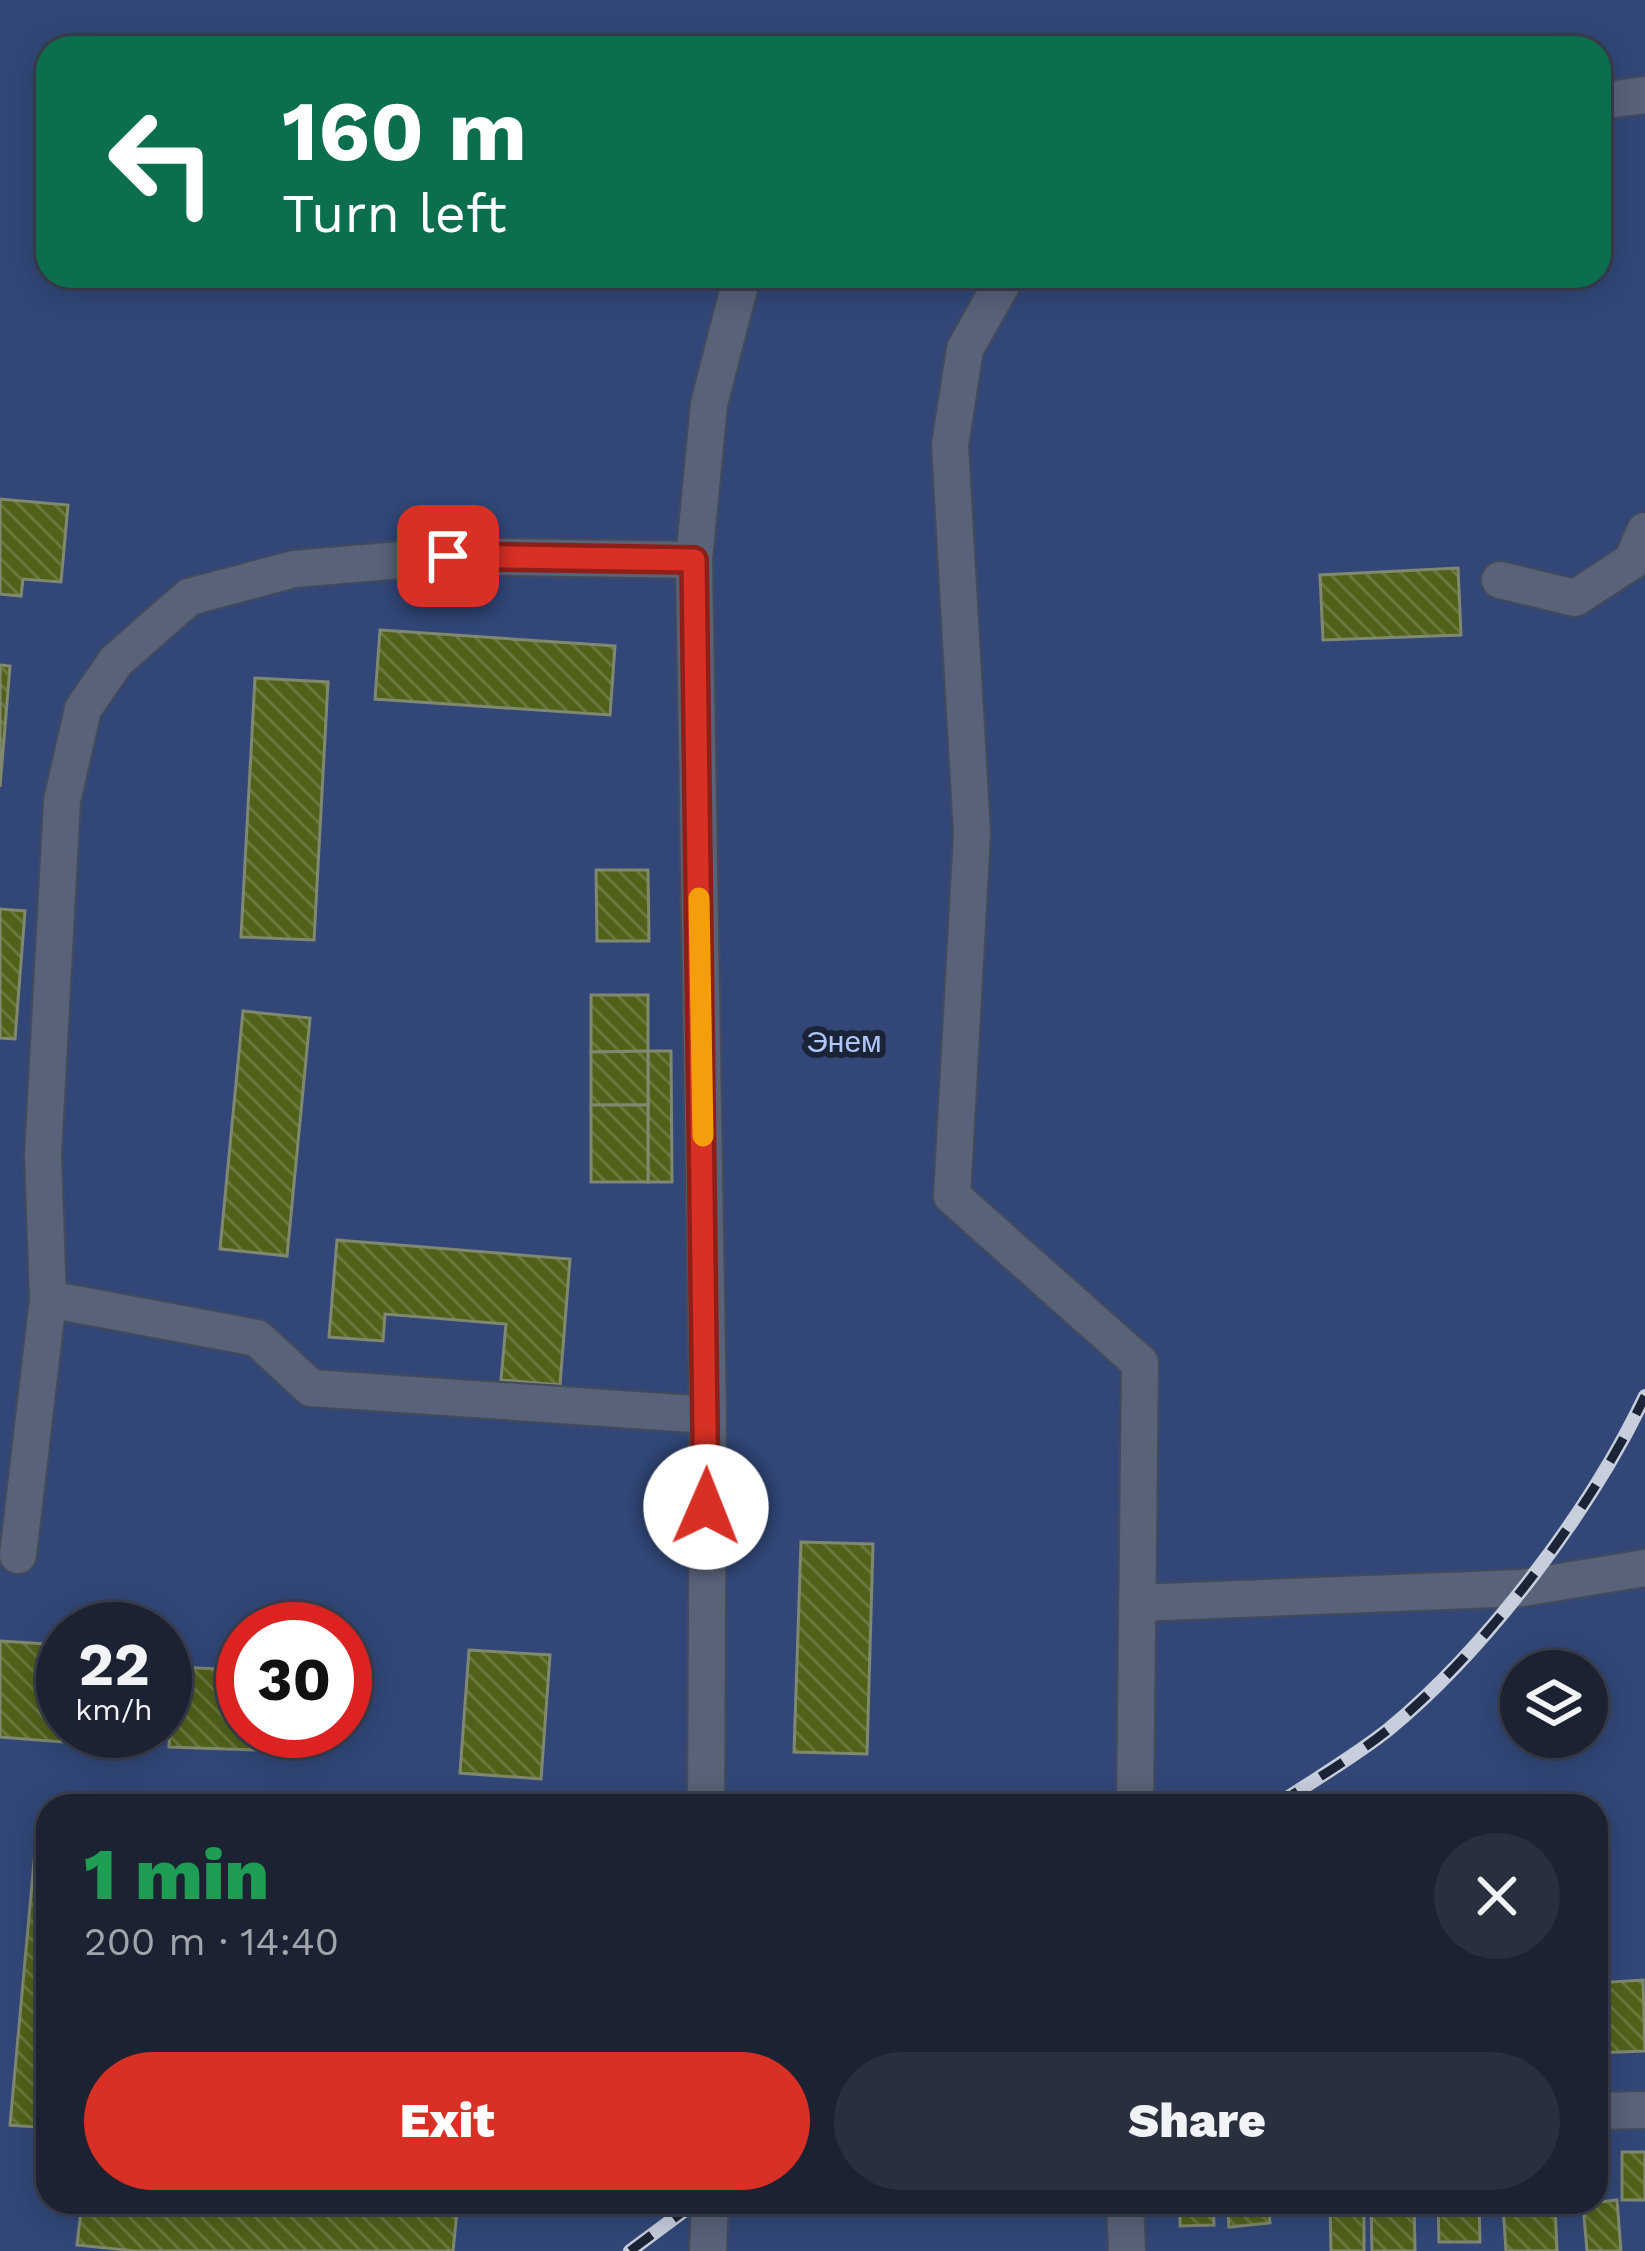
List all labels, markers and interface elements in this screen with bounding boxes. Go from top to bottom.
text: 160 m [282,82,527,180]
icon: left [84,84,240,240]
text: Turn left [282,182,507,245]
pin [397,505,499,607]
icon: arrive [415,523,481,589]
park label: Энем [806,1024,882,1059]
position arrow [643,1444,769,1570]
speed limit sign: 30 [216,1602,372,1758]
text: 22 [78,1629,150,1700]
map controls [1500,1650,1608,1758]
button: layers [1500,1650,1608,1758]
text: km/h [75,1692,153,1727]
text: 1 min [84,1832,269,1916]
button: close [1434,1833,1560,1959]
text: 200 m · 14:40 [84,1919,339,1964]
button: Exit [84,2052,810,2190]
button: Share [834,2052,1560,2190]

